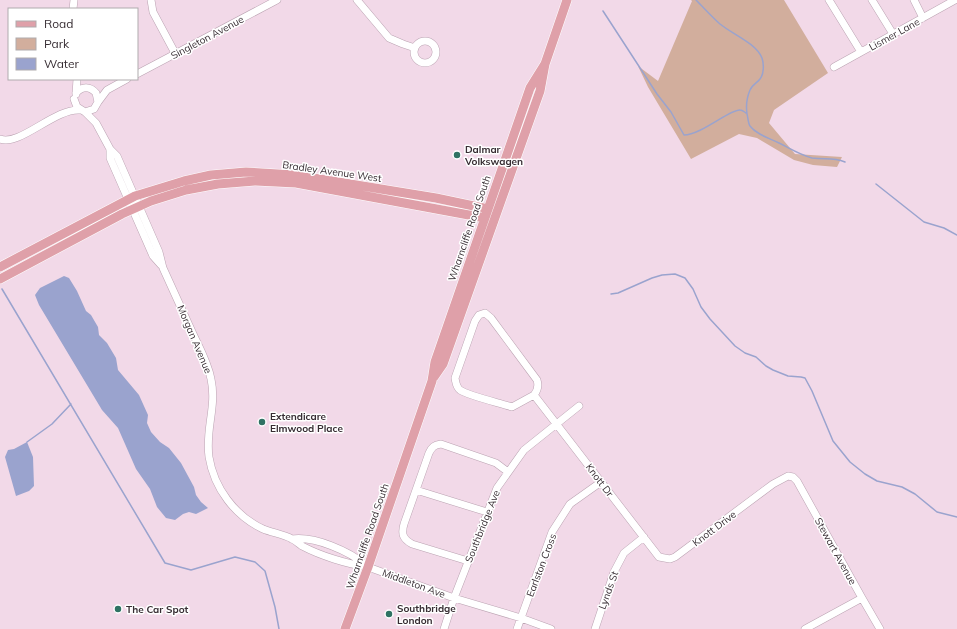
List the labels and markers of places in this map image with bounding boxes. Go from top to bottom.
place label: Dalmar Volkswagen [464,143,523,168]
marker: Dalmar Volkswagen [452,150,462,160]
place label: Extendicare Elmwood Place [270,410,343,435]
marker: Extendicare Elmwood Place [257,417,267,427]
place label: Southbridge London [397,602,456,627]
place label: The Car Spot [126,603,188,616]
marker: The Car Spot [113,604,123,614]
marker: Southbridge London [384,609,394,619]

